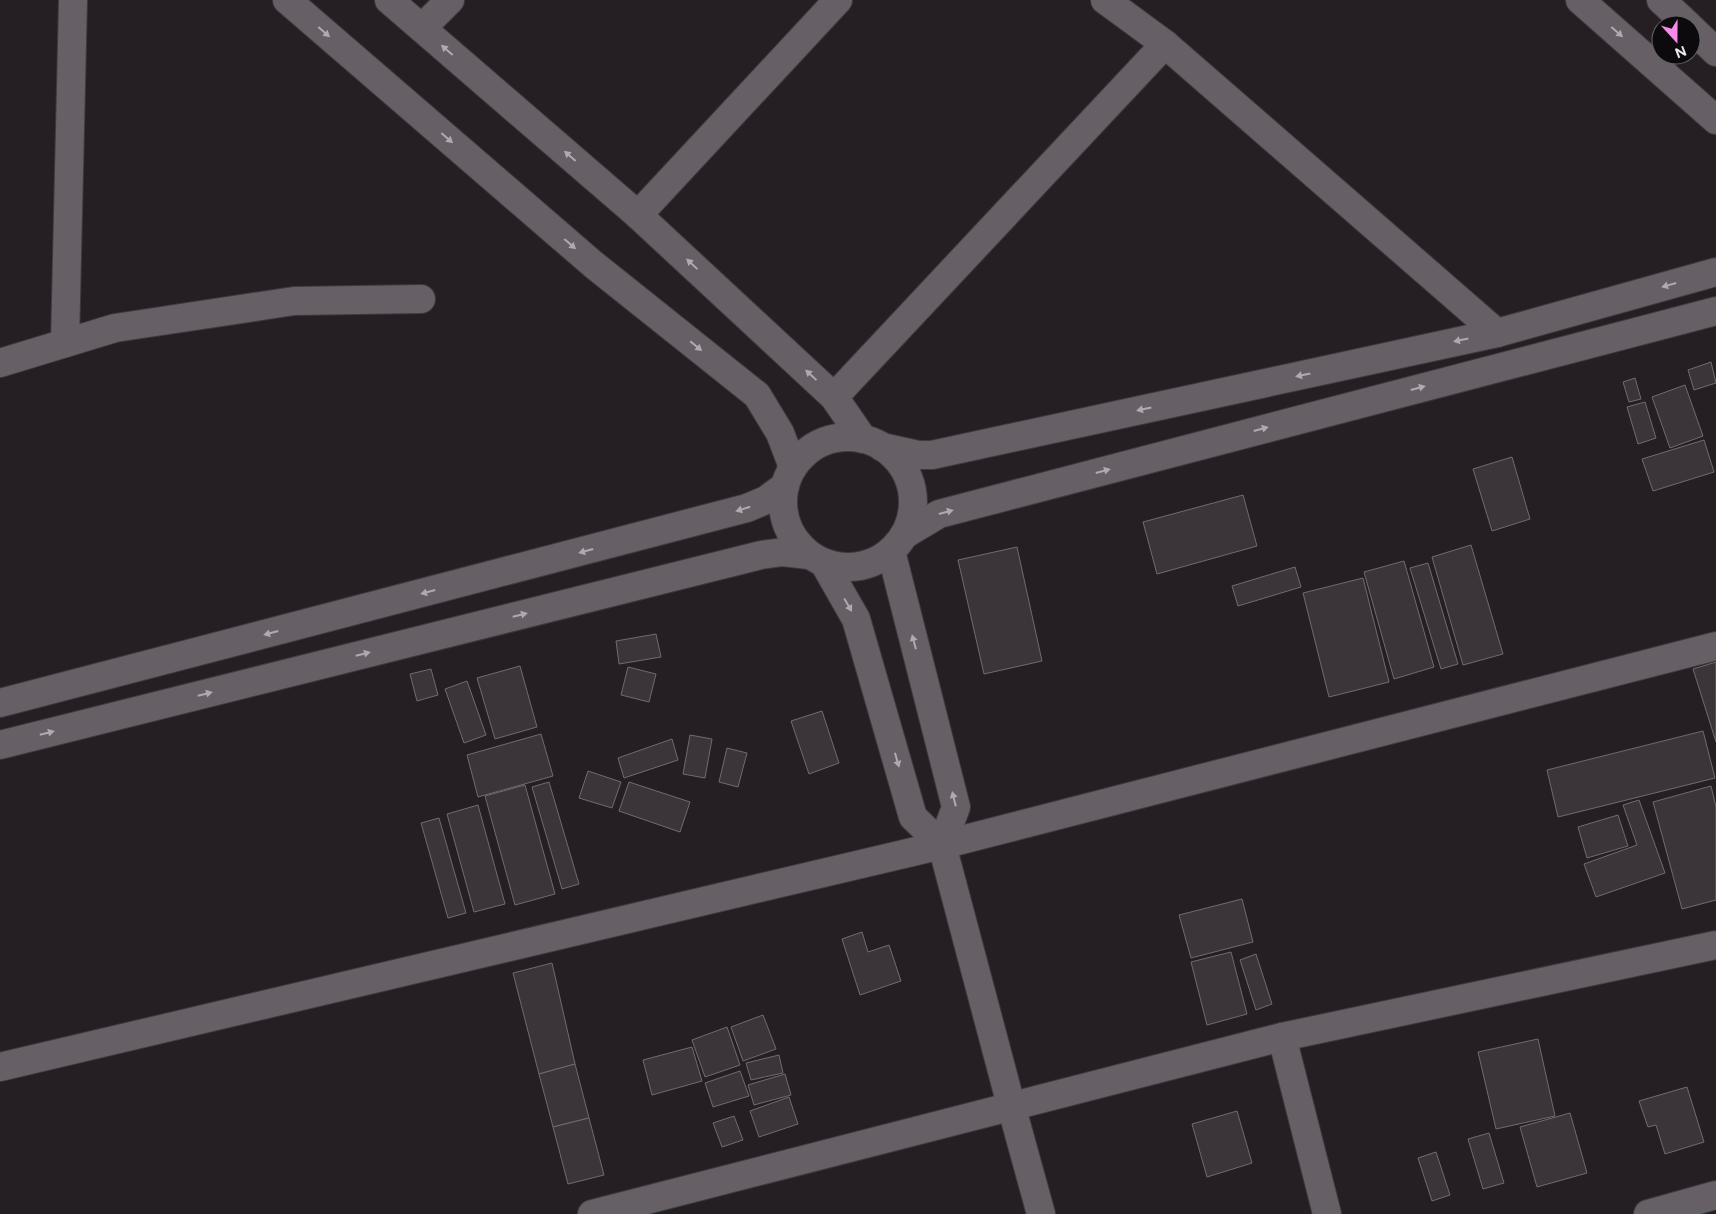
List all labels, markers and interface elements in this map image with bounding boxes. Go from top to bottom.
north arrow [1651,15,1701,65]
one-way arrow [317,26,329,38]
one-way arrow [1611,26,1623,37]
text: N [1672,42,1689,62]
one-way arrow [442,44,454,56]
one-way arrow [440,132,452,144]
one-way arrow [565,150,577,162]
one-way arrow [563,238,575,250]
one-way arrow [686,258,698,270]
one-way arrow [1661,281,1676,289]
one-way arrow [1454,336,1469,344]
one-way arrow [689,341,702,352]
one-way arrow [805,369,817,381]
one-way arrow [1294,371,1310,379]
one-way arrow [1410,384,1425,392]
one-way arrow [1136,405,1151,413]
one-way arrow [1253,425,1268,433]
one-way arrow [1096,466,1111,474]
one-way arrow [735,506,750,514]
one-way arrow [939,508,954,516]
one-way arrow [578,547,593,555]
one-way arrow [421,588,436,596]
one-way arrow [844,599,853,612]
one-way arrow [513,611,528,619]
one-way arrow [264,629,279,637]
one-way arrow [909,634,917,649]
one-way arrow [355,650,370,658]
one-way arrow [197,690,212,698]
one-way arrow [40,729,55,737]
one-way arrow [893,753,901,768]
one-way arrow [950,792,958,807]

